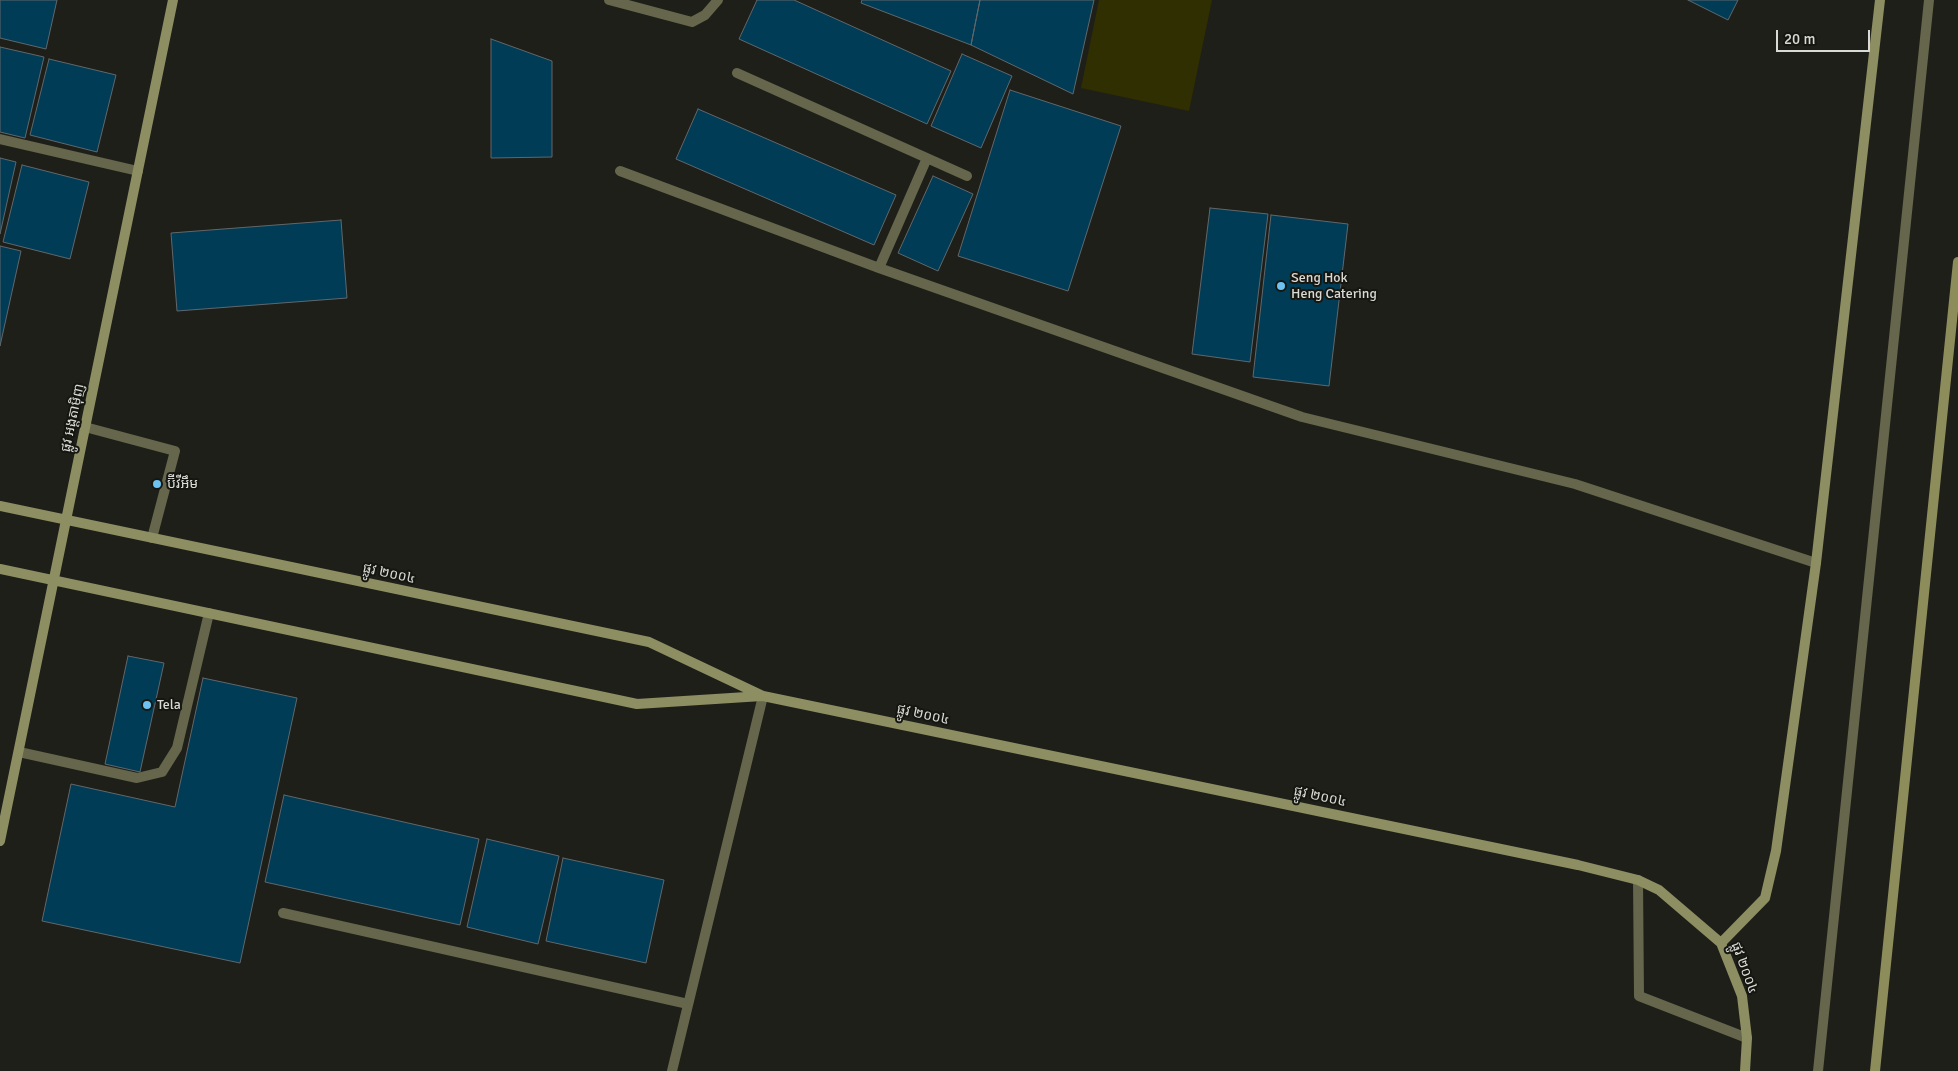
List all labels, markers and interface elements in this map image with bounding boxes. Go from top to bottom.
scale bar [1778,20,1872,52]
text: 20 m [1784,30,1815,48]
place label: Seng Hok Heng Catering [1291,270,1377,302]
marker: Seng Hok Heng Catering [1275,280,1287,292]
street label: ផ្លូវ អង្តតាម៉ិញ [58,382,88,454]
place label: ប៊ីវីអឹម [167,476,198,492]
marker: ប៊ីវីអឹម [151,478,163,490]
street label: ផ្លូវ ២០០៤ [361,560,417,588]
place label: Tela [157,697,181,713]
marker: Tela [141,699,153,711]
street label: ផ្លូវ ២០០៤ [895,701,951,729]
street label: ផ្លូវ ២០០៤ [1292,783,1348,811]
street label: ផ្លូវ ២០០៤ [1727,940,1761,996]

